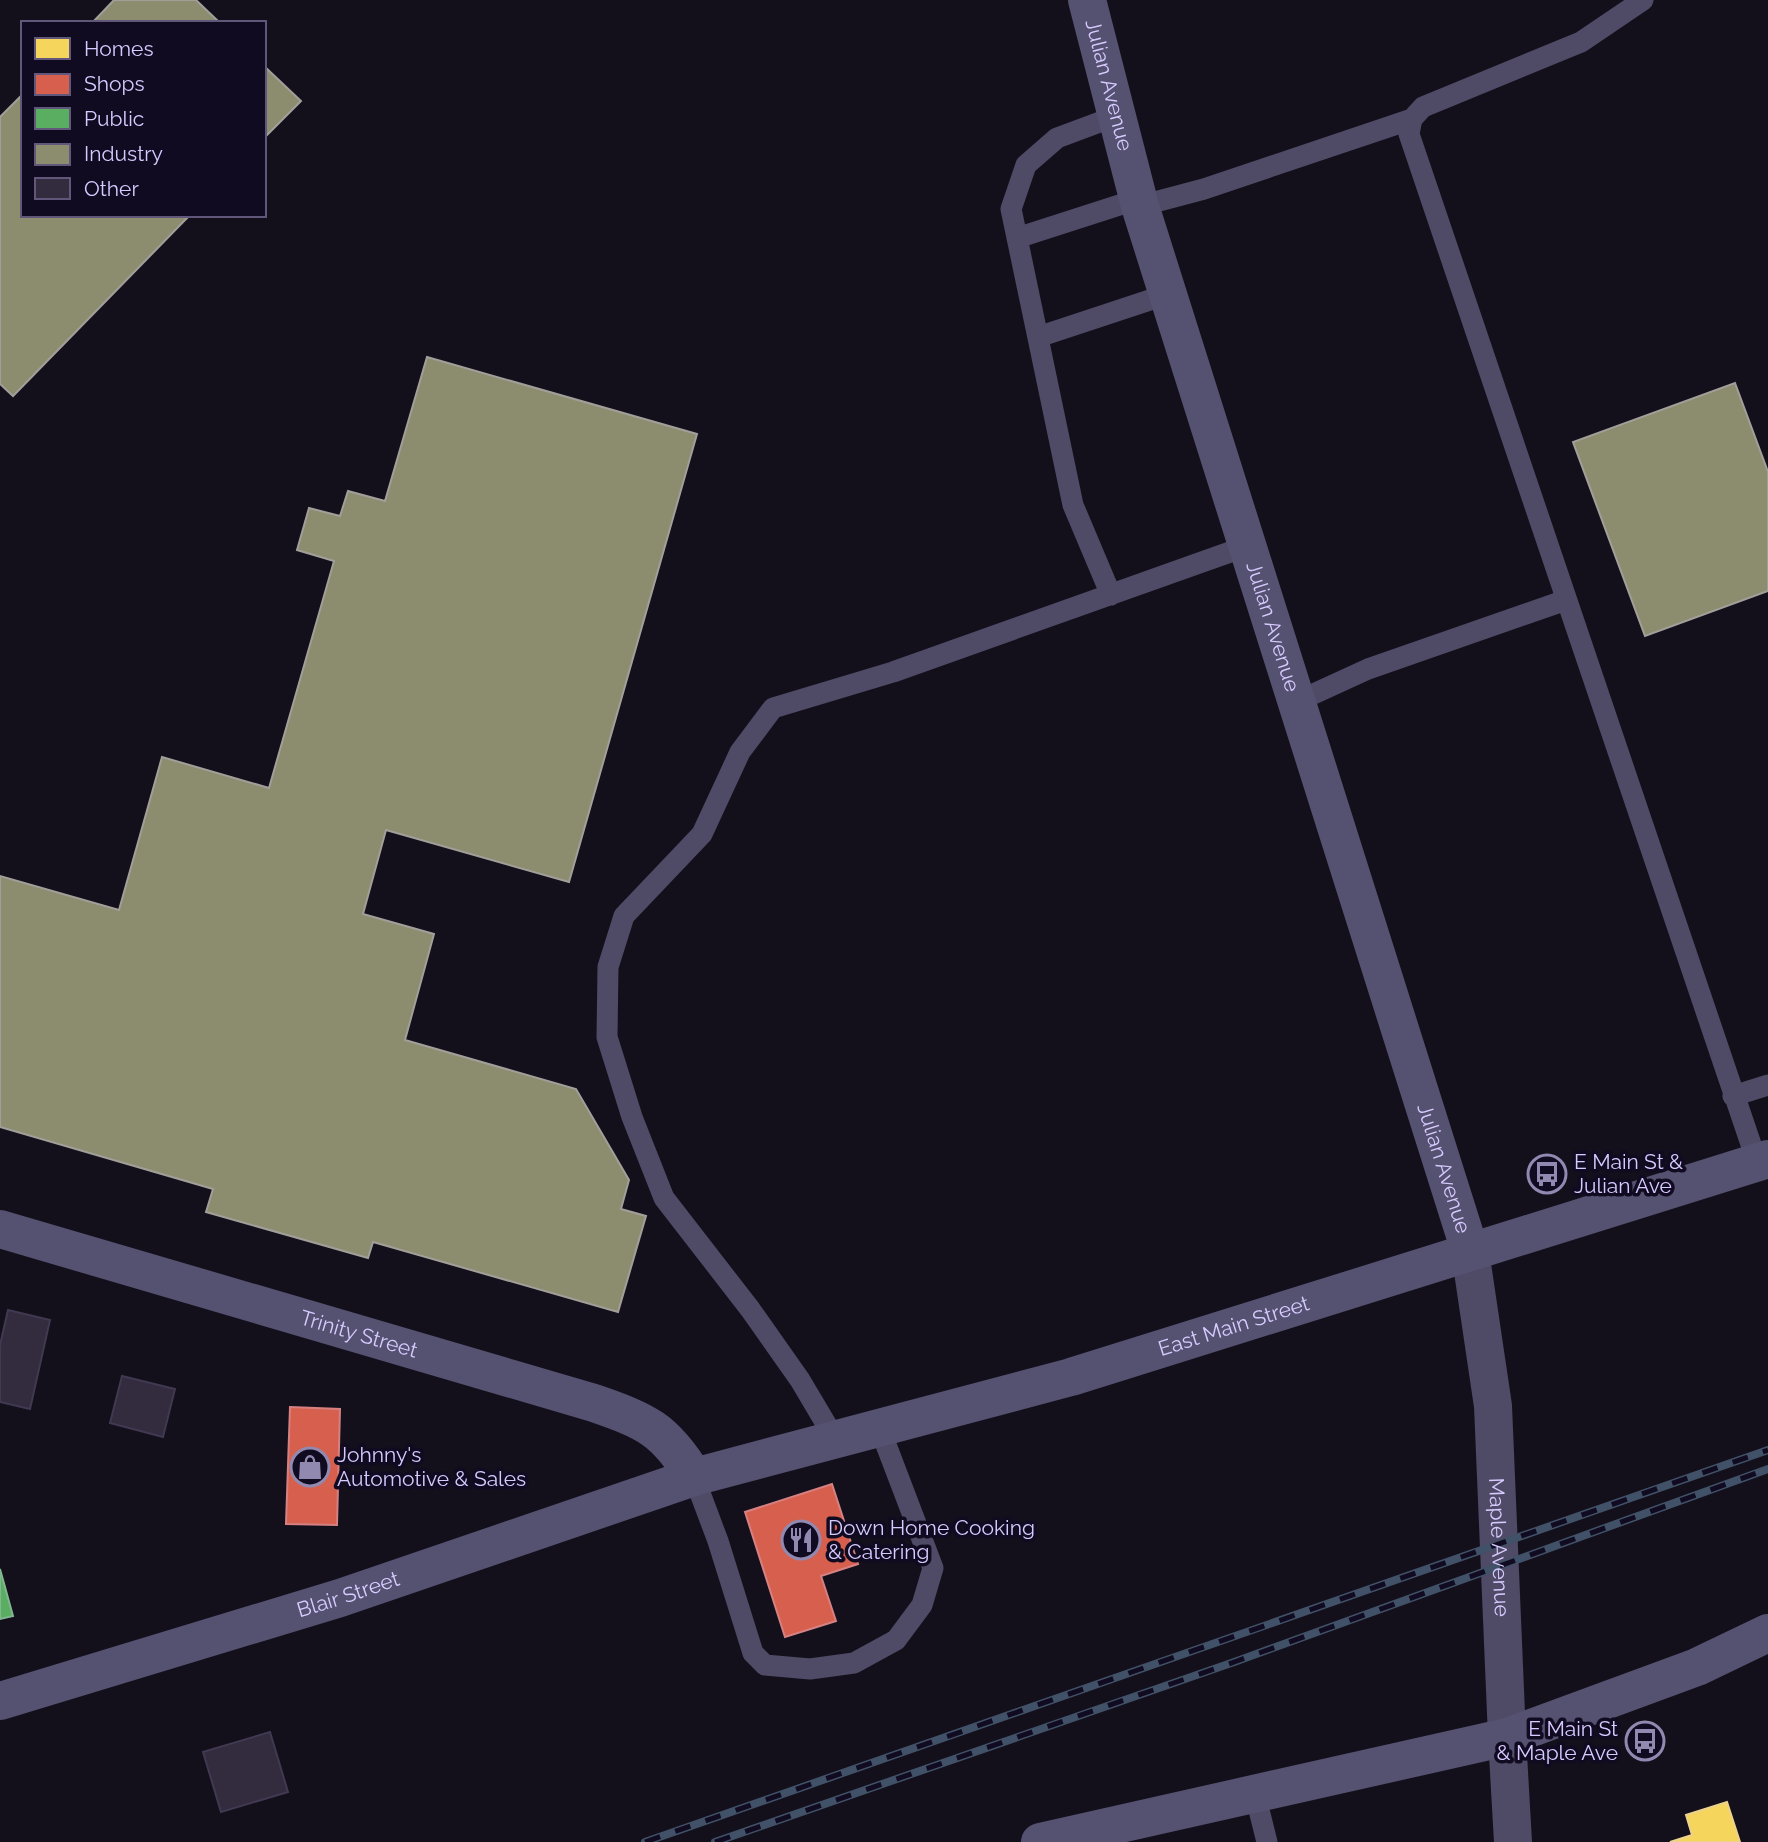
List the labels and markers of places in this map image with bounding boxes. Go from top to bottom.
place label: E Main St & Julian Ave [1574,1149,1683,1198]
bus stop icon: E Main St & Julian Ave [1526,1153,1568,1195]
place label: Johnny's Automotive & Sales [337,1442,526,1491]
shop icon: Johnny's Automotive & Sales [289,1446,331,1488]
place label: Down Home Cooking & Catering [828,1515,1035,1564]
restaurant icon: Down Home Cooking & Catering [780,1519,822,1561]
place label: E Main St & Maple Ave [1497,1716,1618,1765]
bus stop icon: E Main St & Maple Ave [1624,1720,1666,1762]

